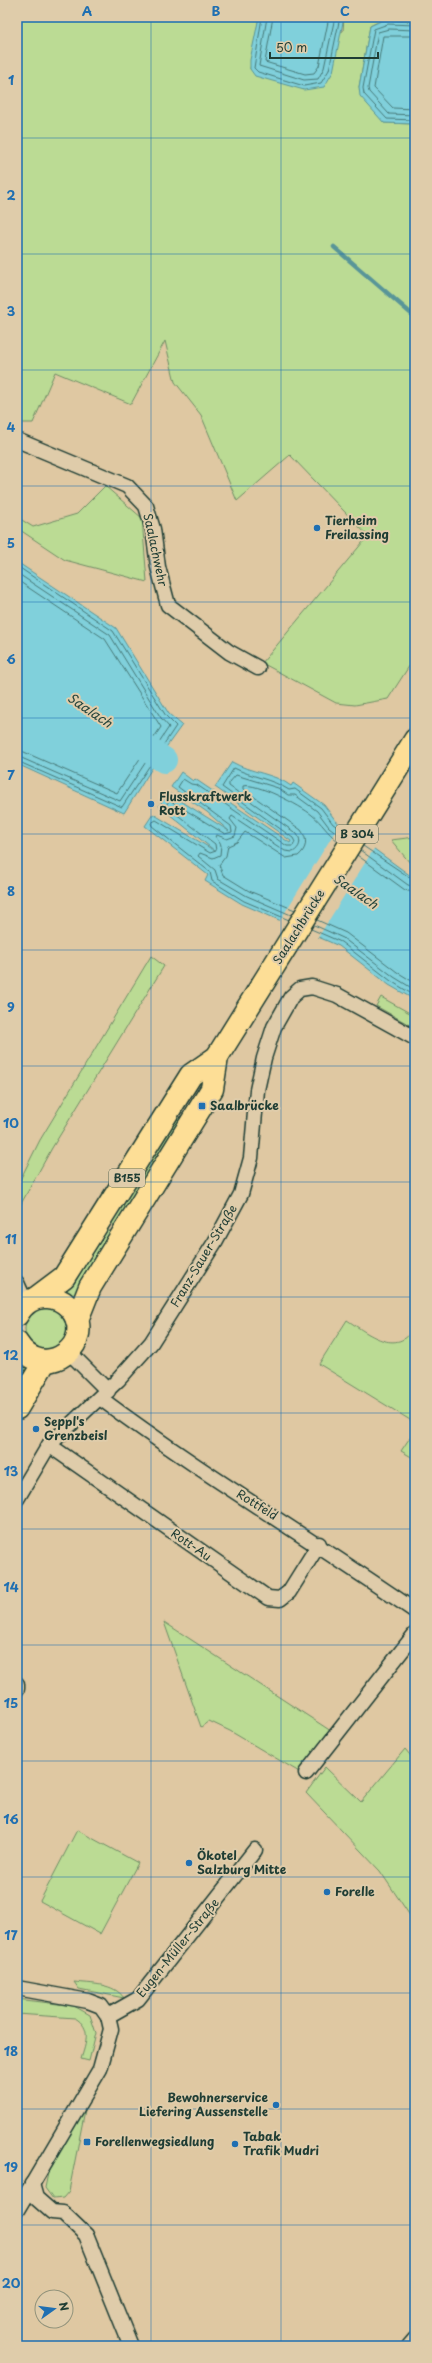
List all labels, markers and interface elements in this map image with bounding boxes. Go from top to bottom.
text: A [82,1,92,20]
text: B [212,1,221,20]
text: C [340,1,350,20]
scale bar [270,34,378,60]
text: 50 m [276,38,307,56]
text: 1 [8,70,14,89]
text: 2 [6,185,16,204]
text: 3 [7,301,16,320]
text: 4 [7,417,16,436]
street label: Saalachwehr [139,511,173,589]
place label: Tierheim Freilassing [325,511,389,543]
marker: Tierheim Freilassing [312,523,322,533]
text: 5 [7,533,15,552]
text: 6 [6,649,16,668]
water label: Saalach [64,688,117,732]
text: 7 [7,765,15,784]
place label: Flusskraftwerk Rott [159,787,252,819]
marker: Flusskraftwerk Rott [146,799,156,809]
road number: B 304 [336,825,378,843]
water label: Saalach [330,868,383,913]
text: 8 [7,881,15,900]
street label: Saalachbrücke [268,885,328,967]
text: 9 [7,997,15,1016]
place label: Saalbrücke [210,1096,279,1114]
marker: Saalbrücke [197,1101,207,1111]
text: 10 [3,1113,19,1132]
road number: B155 [109,1169,145,1187]
street label: Franz-Sauer-Straße [165,1201,241,1310]
text: 11 [5,1229,17,1248]
text: 12 [3,1345,19,1364]
place label: Seppl's Grenzbeisl [44,1412,108,1444]
marker: Seppl's Grenzbeisl [31,1424,41,1434]
text: 13 [4,1461,19,1480]
street label: Rottfeld [233,1484,282,1524]
street label: Rott-Au [168,1524,215,1565]
text: 14 [3,1577,19,1596]
text: 15 [4,1693,18,1712]
text: 16 [3,1809,19,1828]
place label: Ökotel Salzburg Mitte [197,1846,287,1878]
marker: Ökotel Salzburg Mitte [184,1858,194,1868]
place label: Forelle [335,1882,375,1900]
marker: Forelle [322,1887,332,1897]
street label: Eugen-Müller-Straße [132,1894,223,2001]
text: 17 [4,1925,18,1944]
text: 18 [4,2041,18,2060]
place label: Bewohnerservice Liefering Aussenstelle [139,2088,268,2120]
marker: Bewohnerservice Liefering Aussenstelle [271,2100,281,2110]
place label: Tabak Trafik Mudri [243,2127,320,2159]
place label: Forellenwegsiedlung [95,2132,214,2150]
marker: Forellenwegsiedlung [82,2137,92,2147]
marker: Tabak Trafik Mudri [230,2139,240,2149]
text: 19 [4,2157,18,2176]
text: 20 [2,2273,21,2292]
north arrow [34,2289,74,2329]
text: N [55,2300,74,2313]

